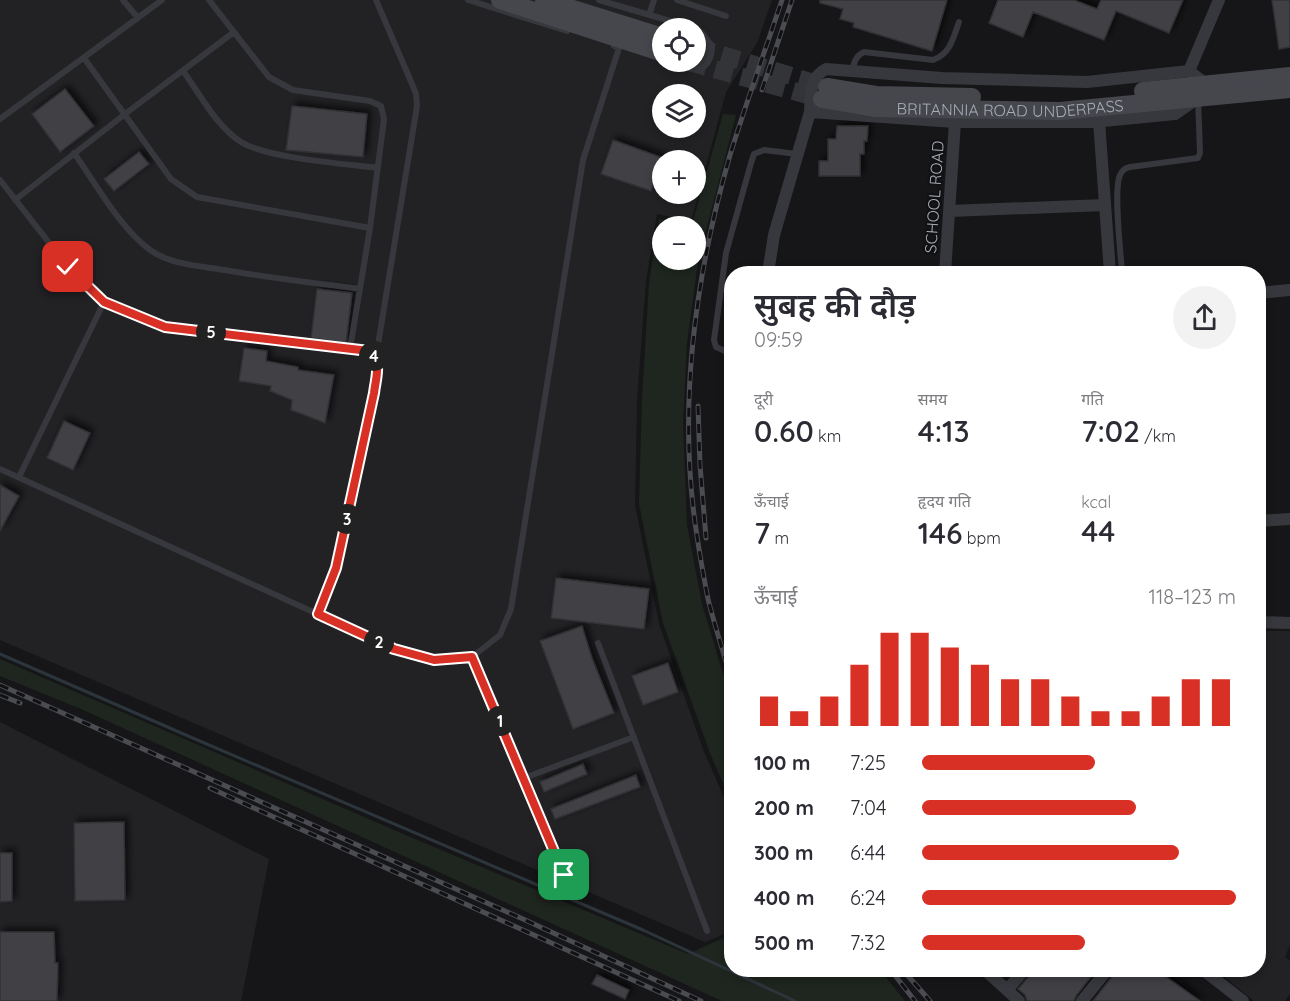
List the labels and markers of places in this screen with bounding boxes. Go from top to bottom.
pin [42,241,93,292]
pin: 5 [196,317,226,347]
pin: 4 [359,341,389,371]
pin: 3 [332,504,362,534]
pin: 2 [364,627,394,657]
pin: 1 [485,706,515,736]
pin [538,849,589,900]

